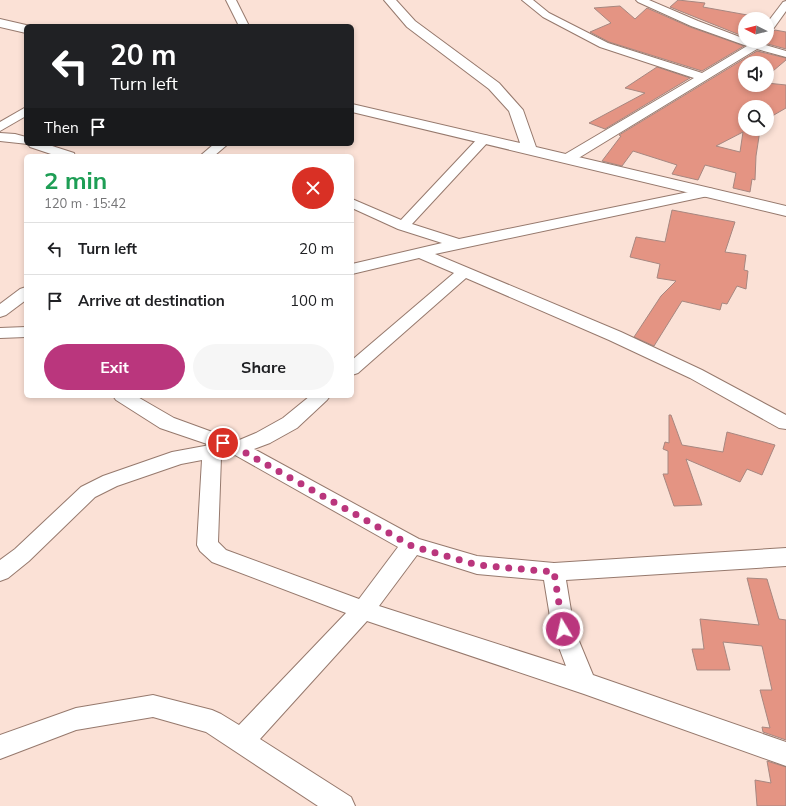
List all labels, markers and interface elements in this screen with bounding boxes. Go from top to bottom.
north arrow [738,12,774,48]
map controls [738,12,774,136]
text: 20 m [110,37,176,72]
icon: left [44,40,96,92]
button: sound [738,56,774,92]
text: Turn left [110,72,178,95]
button: search [738,100,774,136]
icon: arrive [87,116,109,138]
text: Then [44,118,79,137]
text: 2 min [44,165,107,195]
button: close [292,167,334,209]
text: 120 m · 15:42 [44,195,126,211]
icon: left [44,238,66,260]
text: Turn left [78,239,137,258]
text: 20 m [299,239,334,258]
icon: arrive [44,290,66,312]
text: Arrive at destination [78,291,225,310]
text: 100 m [290,291,334,310]
button: Exit [44,344,185,390]
button: Share [193,344,334,390]
pin [206,426,240,460]
icon: arrive [212,432,234,454]
position arrow [542,608,584,650]

